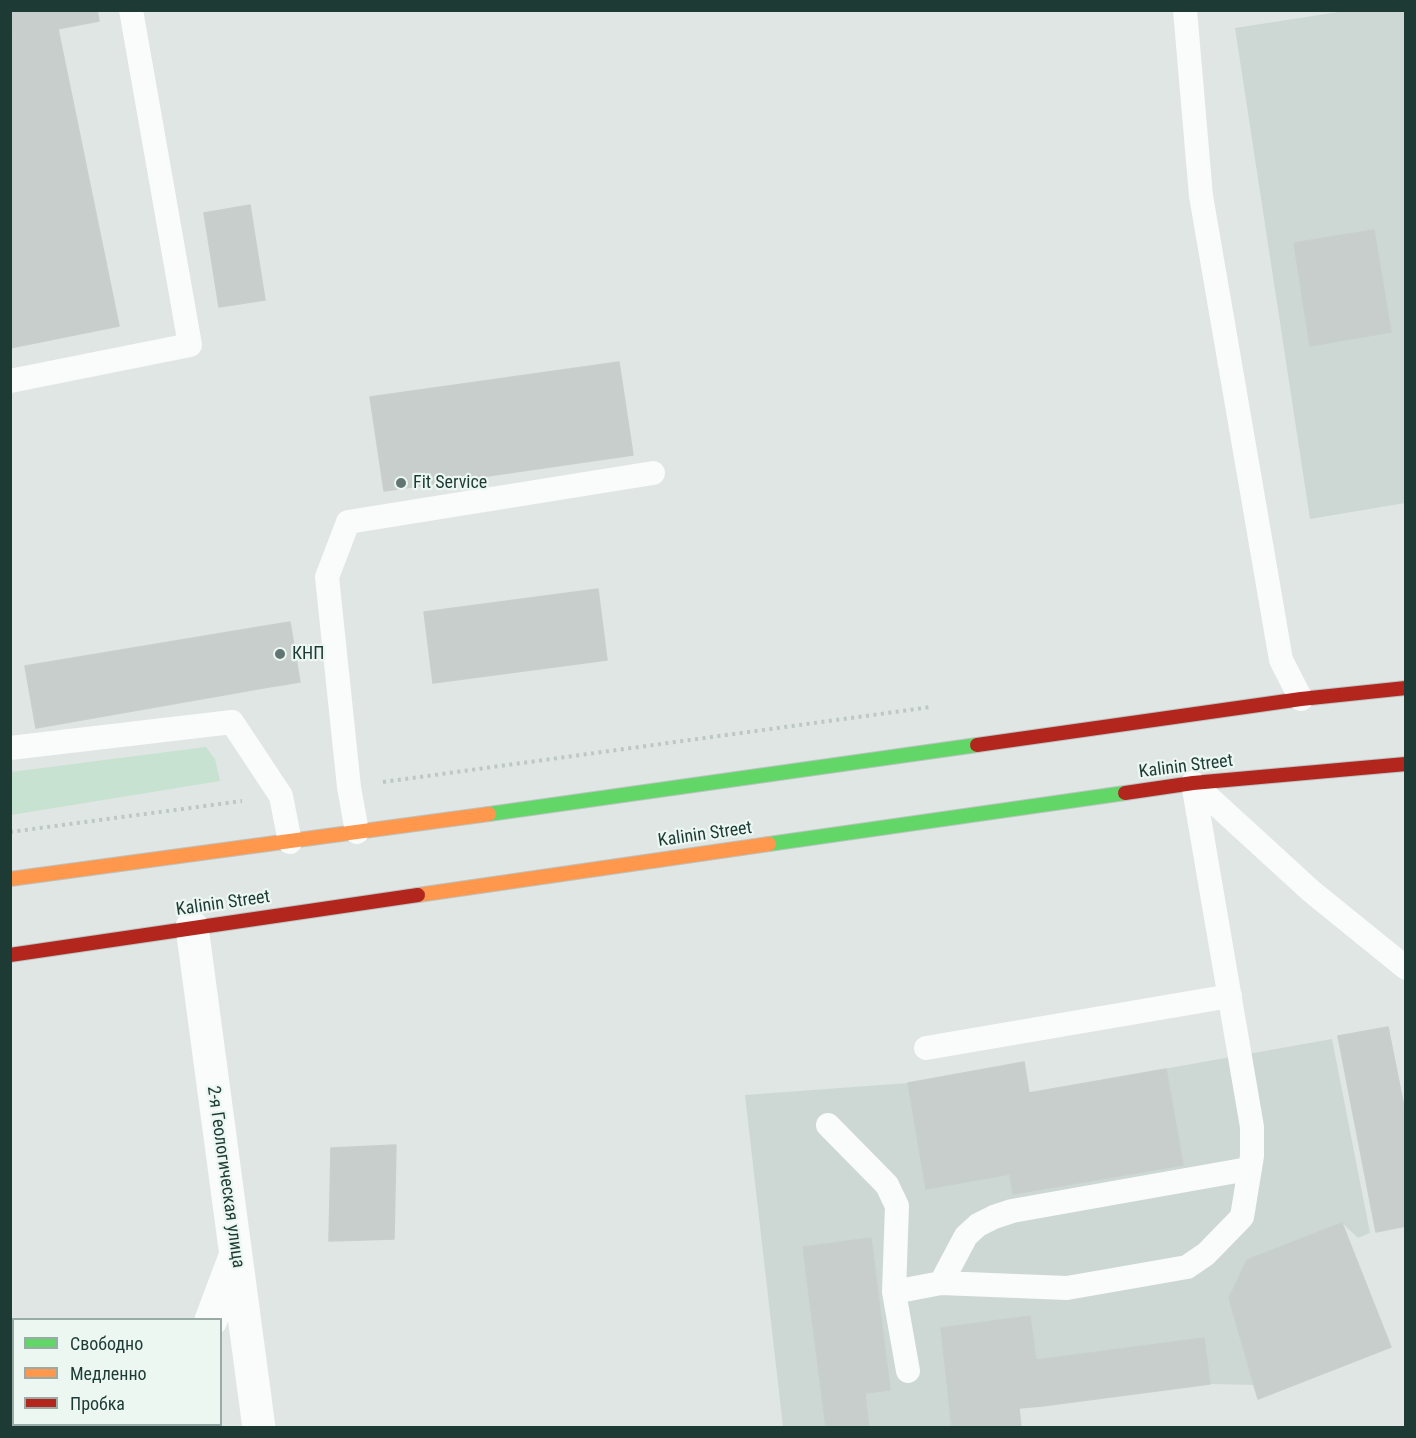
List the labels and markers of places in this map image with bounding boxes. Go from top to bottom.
place label: Fit Service [413,472,487,494]
marker: Fit Service [394,476,408,490]
place label: КНП [292,643,324,665]
marker: КНП [273,647,287,661]

